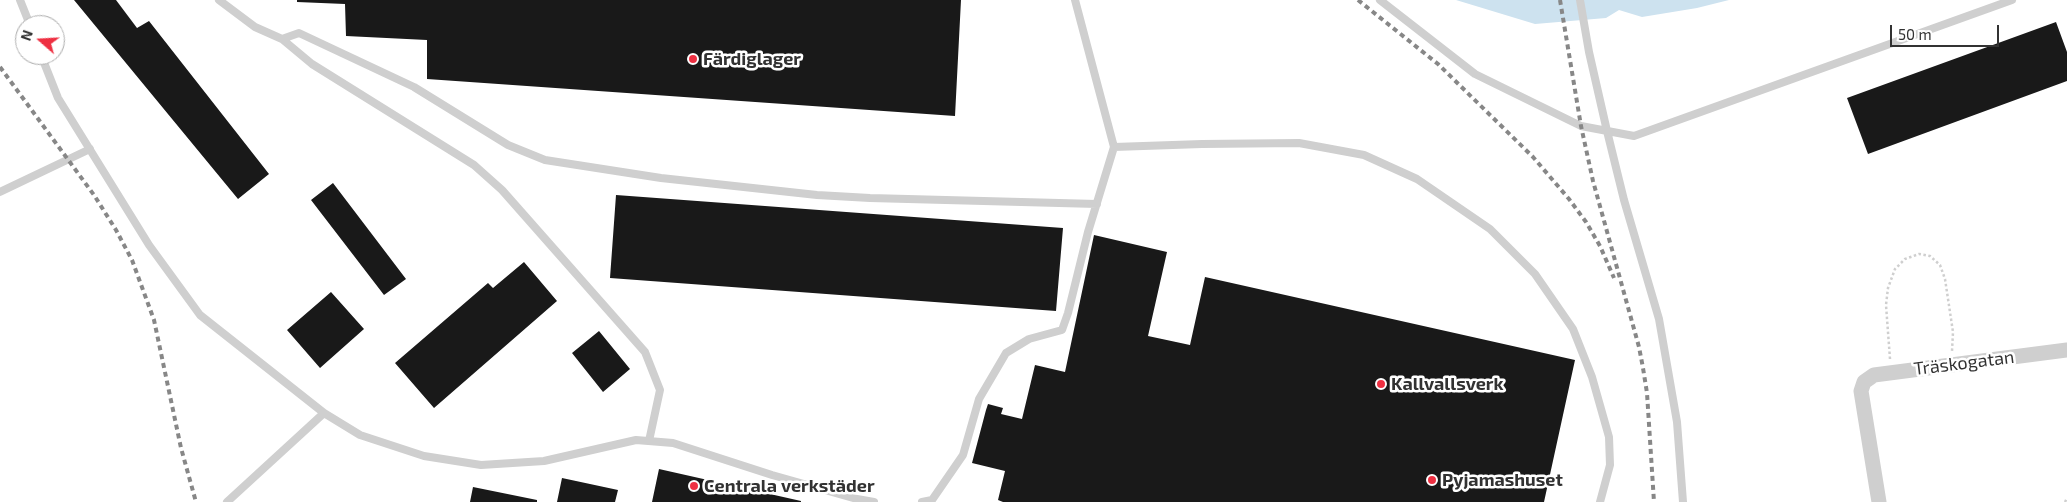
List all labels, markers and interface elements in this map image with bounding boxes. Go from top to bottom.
north arrow [15,15,65,65]
scale bar [1892,15,2001,47]
text: 50 m [1898,25,1932,43]
text: N [17,28,36,43]
place label: Färdiglager [703,48,801,70]
marker: Färdiglager [687,53,699,65]
street label: Träskogatan [1912,346,2016,380]
place label: Kallvallsverk [1391,373,1504,395]
marker: Kallvallsverk [1375,378,1387,390]
place label: Pyjamashuset [1442,469,1563,491]
marker: Pyjamashuset [1426,474,1438,486]
place label: Centrala verkstäder [704,475,875,497]
marker: Centrala verkstäder [688,480,700,492]

